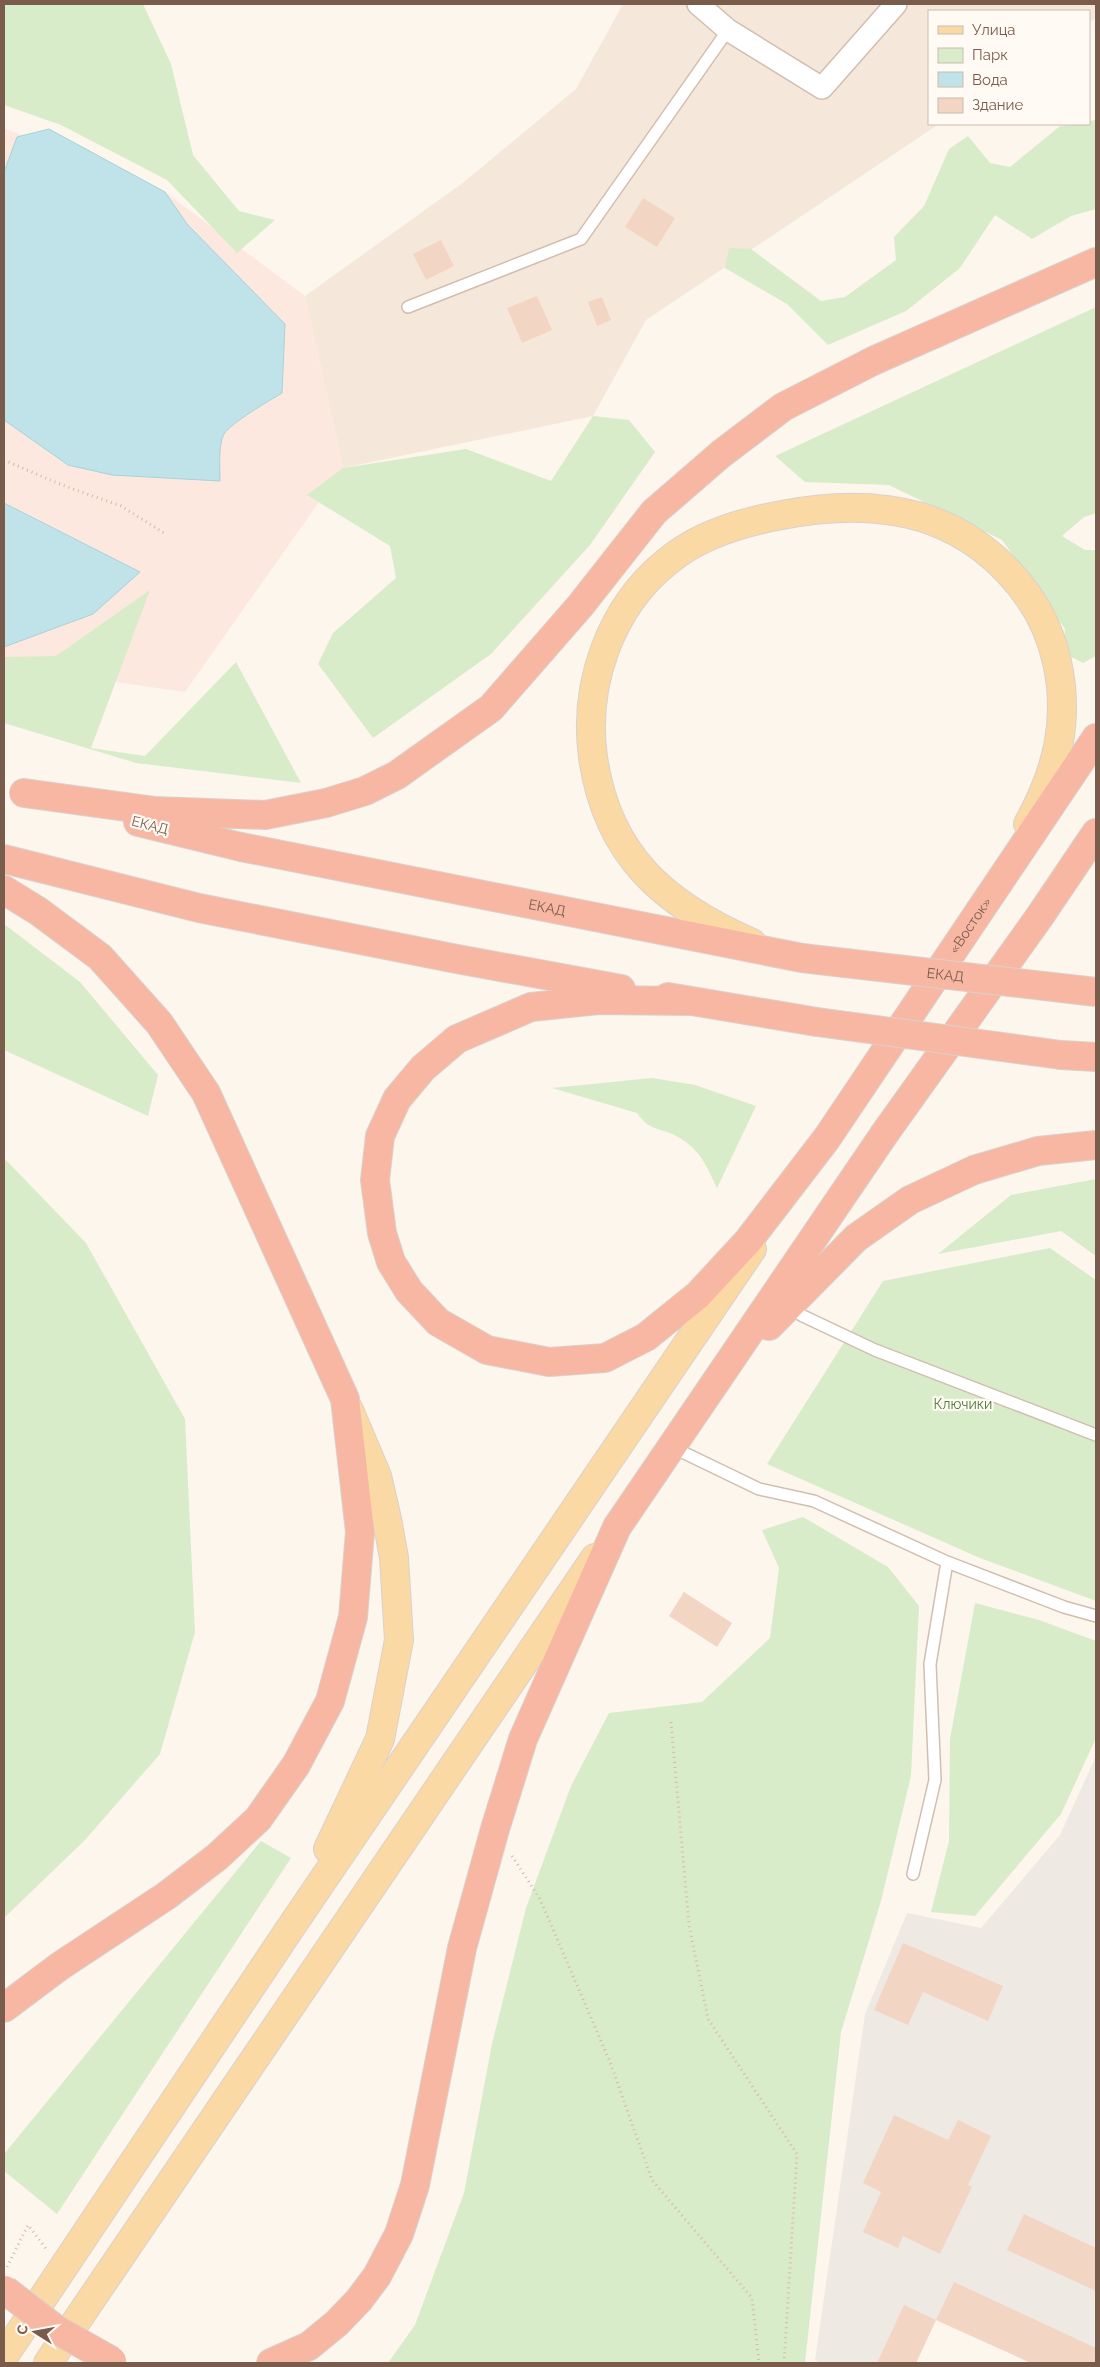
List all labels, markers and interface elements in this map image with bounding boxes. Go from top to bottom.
legend [928,10,1090,125]
text: Улица [972,21,1016,39]
text: Парк [972,46,1008,64]
text: Вода [972,71,1008,89]
text: Здание [972,96,1024,114]
street label: ЕКАД [130,813,170,837]
street label: «Восток» [946,894,995,956]
street label: ЕКАД [527,896,567,919]
street label: ЕКАД [926,964,965,985]
park label: Ключики [934,1396,992,1412]
north arrow [10,2307,60,2357]
text: С [13,2323,31,2336]

